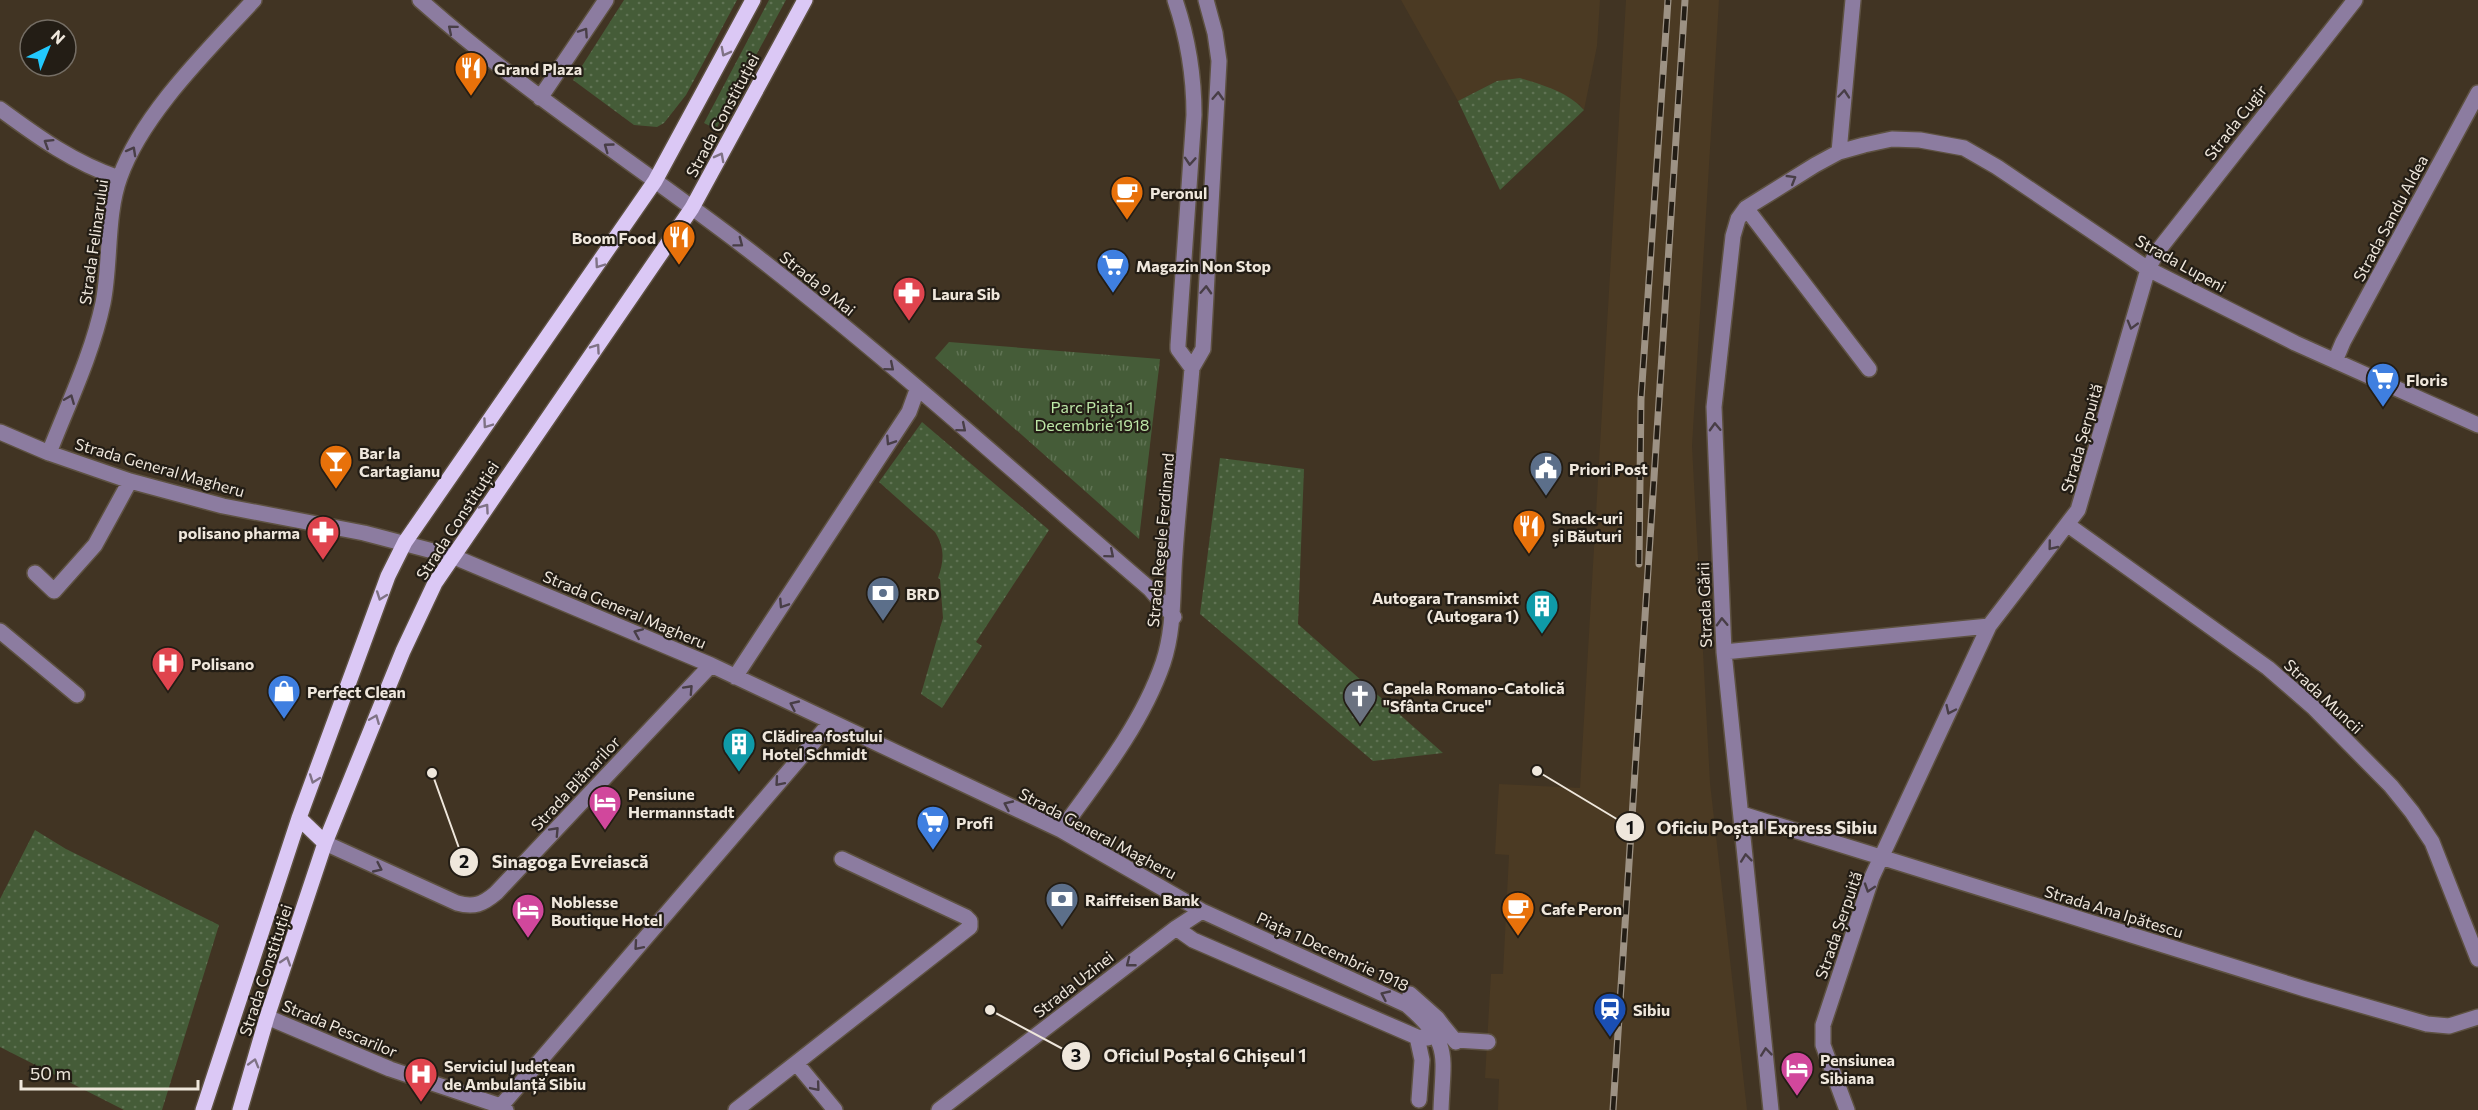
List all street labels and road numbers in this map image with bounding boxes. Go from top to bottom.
street label: Strada Constituției [681,50,764,181]
street label: Strada Cugir [2200,80,2271,163]
street label: Strada Sandu Aldea [2349,152,2431,284]
street label: Strada Felinarului [75,178,111,306]
street label: Strada Lupeni [2133,230,2229,296]
street label: Strada 9 Mai [776,247,860,319]
street label: Strada Șerpuită [2056,381,2108,495]
street label: Strada General Magheru [73,434,247,500]
street label: Strada Regele Ferdinand [1143,452,1177,628]
street label: Strada Constituției [412,457,504,584]
street label: Strada Gării [1693,562,1715,648]
street label: Strada General Magheru [540,566,710,652]
street label: Strada Muncii [2281,655,2367,737]
street label: Strada Blănarilor [527,732,624,834]
street label: Strada General Magheru [1016,783,1180,883]
street label: Strada Șerpuită [1811,869,1867,982]
street label: Strada Ana Ipătescu [2042,881,2186,941]
street label: Strada Constituției [235,902,297,1039]
street label: Piața 1 Decembrie 1918 [1253,907,1412,996]
street label: Strada Uzinei [1029,947,1117,1021]
street label: Strada Pescarilor [280,995,401,1061]

